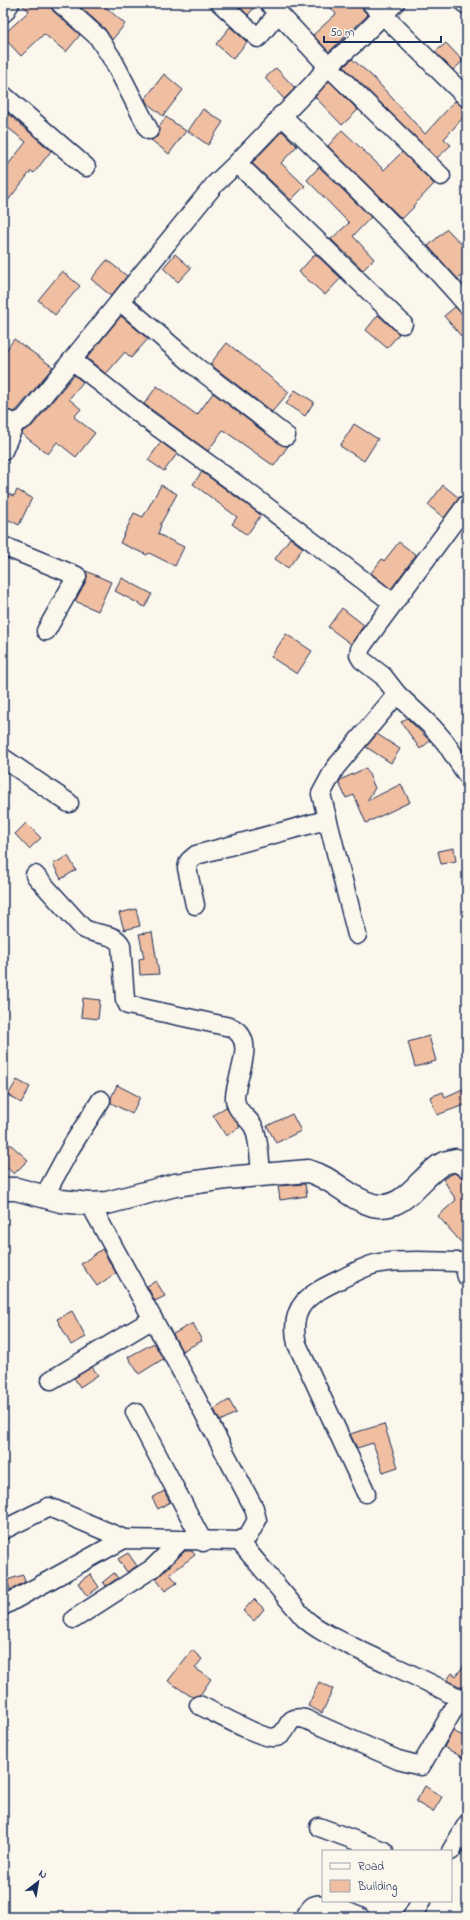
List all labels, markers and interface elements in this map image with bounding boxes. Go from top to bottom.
scale bar [324,18,441,44]
text: 50 m [330,24,354,42]
legend [322,1850,452,1902]
text: Road [358,1858,384,1876]
north arrow [18,1862,58,1902]
text: N [35,1866,50,1883]
text: Building [357,1878,397,1897]

